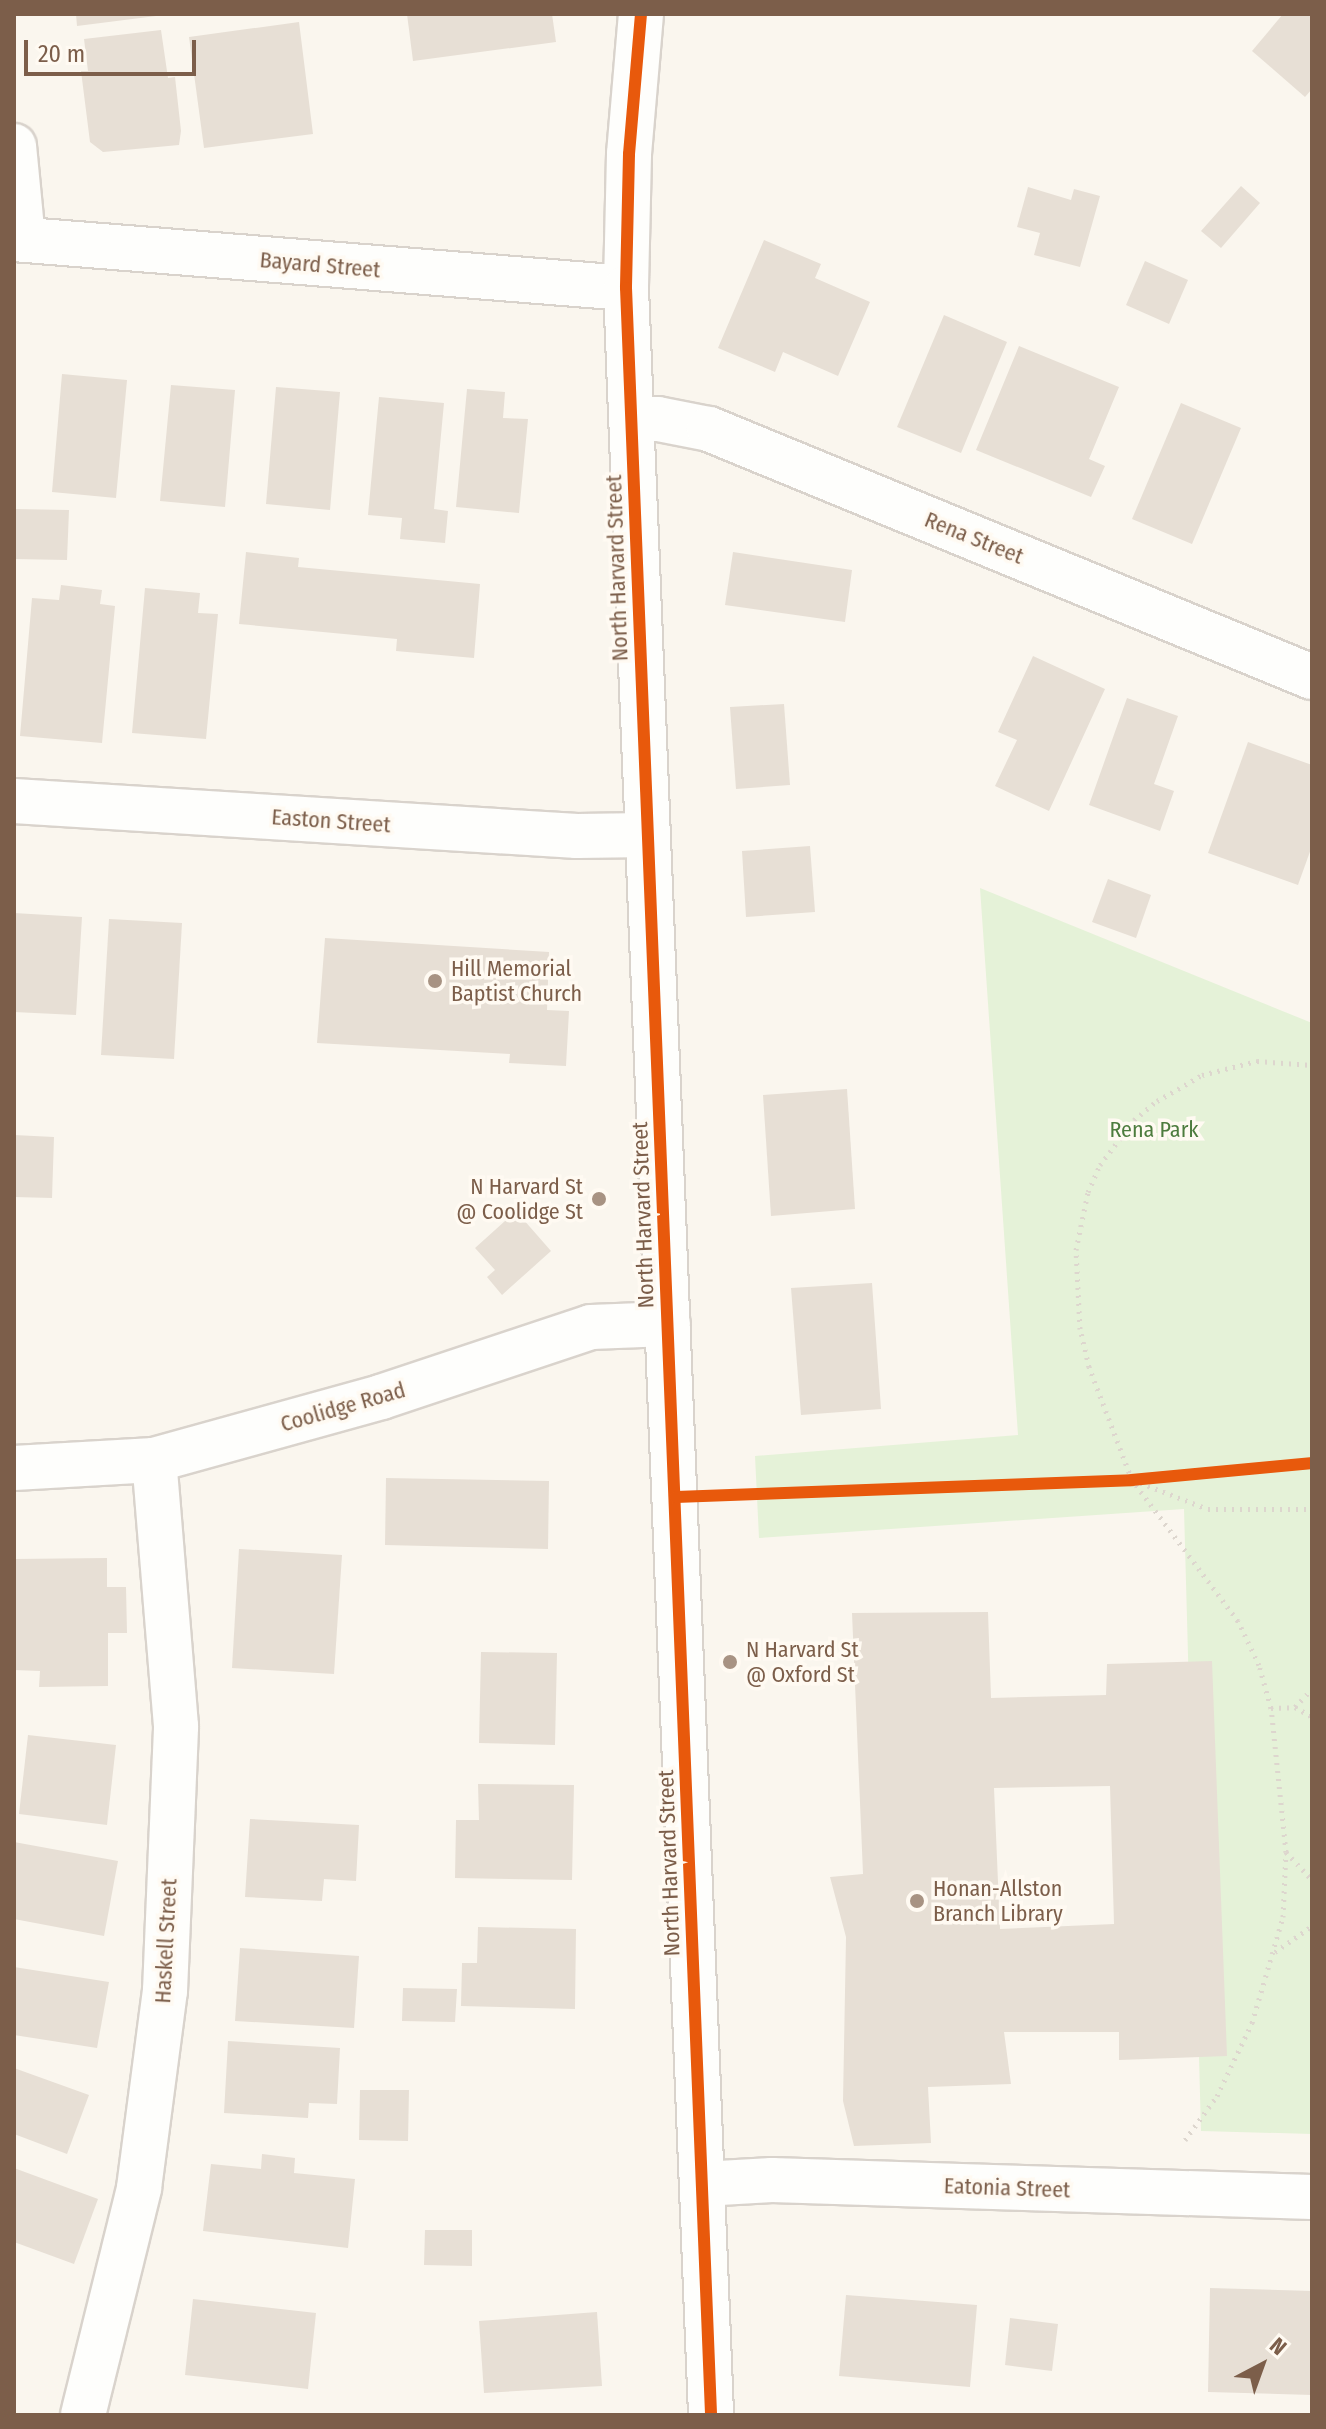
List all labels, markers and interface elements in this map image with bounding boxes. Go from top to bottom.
scale bar [28,24,200,74]
text: 20 m [38,40,85,68]
street label: Bayard Street [259,247,381,283]
street label: North Harvard Street [601,474,633,662]
street label: Rena Street [921,506,1027,570]
street label: Easton Street [271,804,391,838]
place label: Hill Memorial Baptist Church [451,955,582,1006]
marker: Hill Memorial Baptist Church [426,972,444,990]
park label: Rena Park [1109,1117,1199,1143]
street label: North Harvard Street [627,1121,659,1309]
place label: N Harvard St @ Coolidge St [456,1173,583,1224]
marker: N Harvard St @ Coolidge St [590,1190,608,1208]
street label: Coolidge Road [278,1377,408,1437]
place label: N Harvard St @ Oxford St [746,1636,859,1688]
marker: N Harvard St @ Oxford St [721,1653,739,1671]
street label: North Harvard Street [653,1769,685,1957]
place label: Honan-Allston Branch Library [933,1875,1063,1926]
street label: Haskell Street [150,1878,182,2004]
marker: Honan-Allston Branch Library [908,1892,926,1910]
street label: Eatonia Street [943,2173,1071,2203]
north arrow [1222,2325,1302,2405]
text: N [1264,2332,1292,2361]

